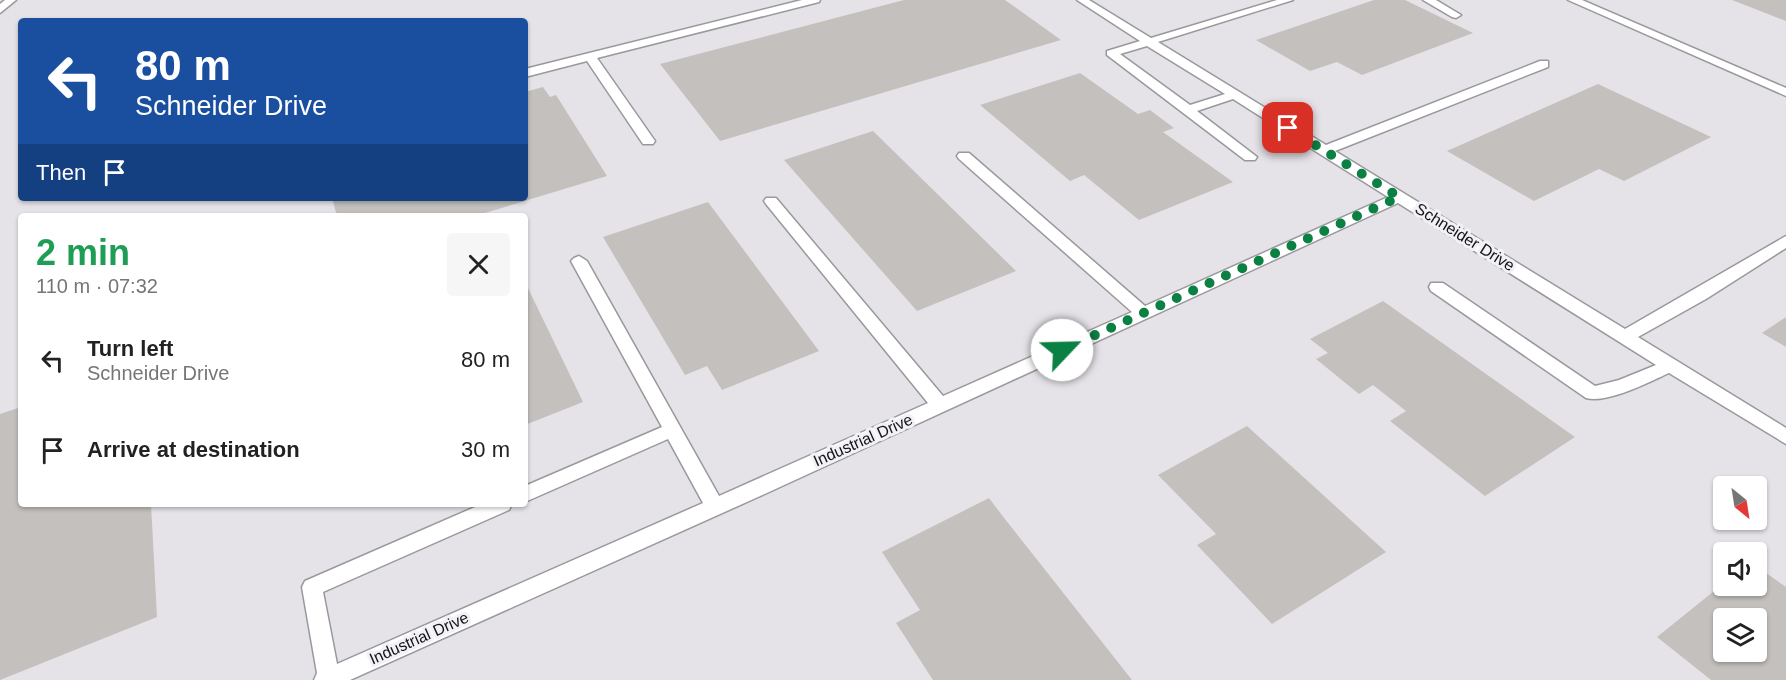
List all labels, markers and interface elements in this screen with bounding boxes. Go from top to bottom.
icon: left [36,42,114,120]
text: 80 m [135,42,231,89]
text: Schneider Drive [135,91,327,121]
pin [1262,102,1313,153]
icon: arrive [1271,111,1304,144]
icon: arrive [98,156,131,189]
text: Then [36,160,86,185]
street label: Schneider Drive [1412,200,1518,274]
text: 2 min [36,232,130,273]
button: close [447,233,510,296]
text: 110 m · 07:32 [36,275,158,297]
position arrow [1030,318,1094,382]
text: Turn left [87,336,173,361]
icon: left [36,344,69,377]
text: 80 m [461,347,510,372]
text: Schneider Drive [87,362,229,384]
street label: Industrial Drive [811,410,915,469]
icon: arrive [36,434,69,467]
text: Arrive at destination [87,437,300,462]
text: 30 m [461,437,510,462]
north arrow [1713,476,1767,530]
map controls [1713,476,1767,662]
button: sound [1713,542,1767,596]
street label: Industrial Drive [367,608,471,667]
button: layers [1713,608,1767,662]

